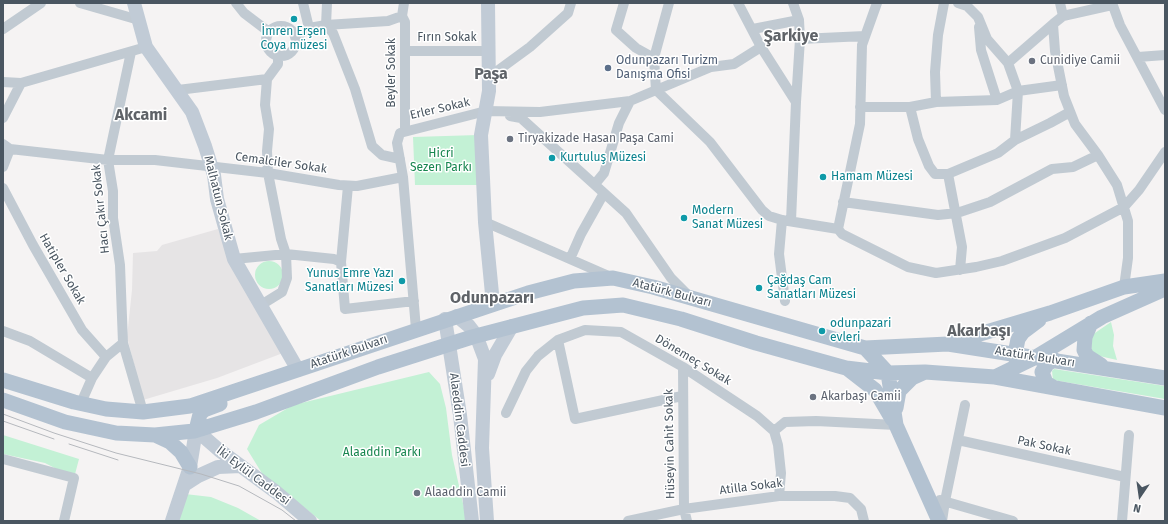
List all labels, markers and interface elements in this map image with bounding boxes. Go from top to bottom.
marker: İmren Erşen Coya müzesi [289,14,299,24]
place label: İmren Erşen Coya müzesi [261,25,327,53]
district label: Şarkiye [764,27,818,47]
street label: Fırın Sokak [417,31,477,45]
street label: Beyler Sokak [385,38,399,108]
place label: Odunpazarı Turizm Danışma Ofisi [616,54,718,82]
place label: Cunidiye Camii [1040,54,1120,68]
marker: Cunidiye Camii [1027,56,1037,66]
marker: Odunpazarı Turizm Danışma Ofisi [603,63,613,73]
district label: Paşa [474,65,508,85]
street label: Erler Sokak [409,95,471,123]
district label: Akcami [115,106,167,126]
place label: Tiryakizade Hasan Paşa Cami [518,132,674,146]
marker: Tiryakizade Hasan Paşa Cami [505,134,515,144]
park label: Hicri Sezen Parkı [410,147,472,175]
street label: Cemalciler Sokak [234,149,328,177]
place label: Kurtuluş Müzesi [560,151,646,165]
marker: Kurtuluş Müzesi [547,153,557,163]
street label: Malhatun Sokak [201,154,235,242]
street label: Hacı Çakır Sokak [89,164,113,254]
place label: Hamam Müzesi [831,170,913,184]
marker: Hamam Müzesi [818,172,828,182]
place label: Modern Sanat Müzesi [692,204,763,232]
marker: Modern Sanat Müzesi [679,213,689,223]
street label: Hatipler Sokak [36,231,88,307]
place label: Yunus Emre Yazı Sanatları Müzesi [305,267,394,295]
place label: Çağdaş Cam Sanatları Müzesi [767,274,856,302]
marker: Yunus Emre Yazı Sanatları Müzesi [397,276,407,286]
street label: Atatürk Bulvarı [631,276,713,310]
marker: Çağdaş Cam Sanatları Müzesi [754,283,764,293]
district label: Odunpazarı [450,289,534,309]
place label: odunpazari evleri [830,317,891,345]
district label: Akarbaşı [947,322,1011,342]
marker: odunpazari evleri [817,326,827,336]
street label: Atatürk Bulvarı [308,332,390,372]
street label: Dönemeç Sokak [652,332,734,388]
street label: Atatürk Bulvarı [994,344,1076,370]
street label: Alaeddin Caddesi [446,372,472,468]
street label: Hüseyin Cahit Sokak [662,389,678,499]
place label: Akarbaşı Camii [821,390,901,404]
marker: Akarbaşı Camii [808,392,818,402]
street label: Pak Sokak [1016,433,1072,459]
street label: İki Eylül Caddesi [213,444,293,508]
park label: Alaaddin Parkı [343,446,421,460]
street label: Atilla Sokak [719,476,783,498]
north arrow [1120,476,1160,516]
place label: Alaaddin Camii [425,486,506,500]
marker: Alaaddin Camii [412,488,422,498]
text: N [1132,501,1142,515]

